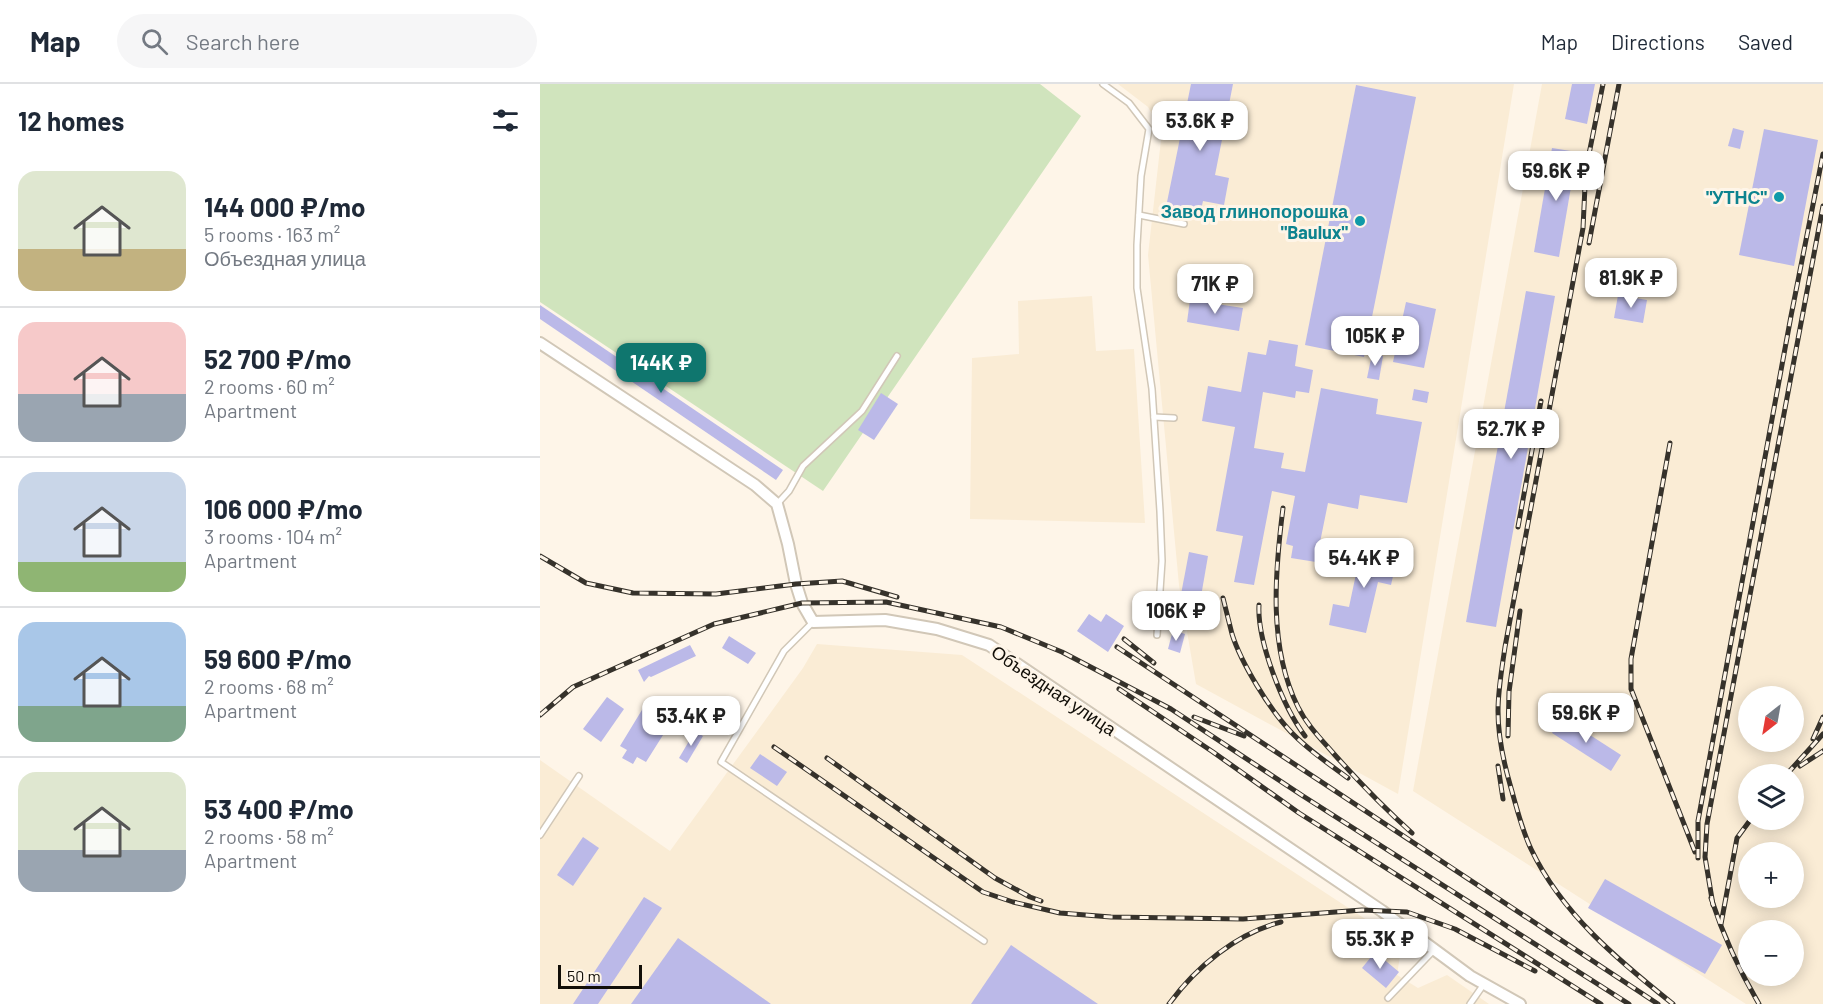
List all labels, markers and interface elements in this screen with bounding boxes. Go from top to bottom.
search box [117,14,537,68]
text: Map [30,24,81,58]
icon: search [138,25,171,58]
text: Search here [186,28,300,54]
text: Map [1541,29,1578,54]
text: Directions [1611,29,1705,54]
text: Saved [1738,29,1793,54]
pin: 53.6K ₽ [1145,101,1255,152]
icon: filters [489,104,522,137]
text: 12 homes [18,105,124,136]
text: 53.6K ₽ [1166,108,1234,132]
pin: 59.6K ₽ [1501,151,1611,202]
text: 59.6K ₽ [1522,158,1590,182]
place label: "УТНС" [1706,186,1768,208]
marker: "УТНС" [1772,190,1786,204]
text: 144 000 ₽/mo [204,191,365,222]
icon: home [66,195,138,267]
place label: Завод глинопорошка "Baulux" [1161,200,1349,243]
marker: Завод глинопорошка "Baulux" [1353,214,1367,228]
text: 5 rooms · 163 m² [204,222,340,246]
text: Объездная улица [204,246,366,270]
pin: 81.9K ₽ [1576,258,1686,309]
pin: 71K ₽ [1173,264,1257,315]
text: 81.9K ₽ [1599,265,1663,289]
text: 71K ₽ [1191,271,1239,295]
pin: 105K ₽ [1326,316,1424,367]
text: 105K ₽ [1345,323,1405,347]
text: 52 700 ₽/mo [204,343,351,374]
pin: 144K ₽ [612,343,710,394]
icon: home [66,346,138,418]
text: 144K ₽ [630,350,692,374]
text: 2 rooms · 60 m² [204,374,335,398]
text: Apartment [204,398,297,422]
pin: 52.7K ₽ [1456,409,1566,460]
text: 52.7K ₽ [1477,416,1545,440]
text: 106 000 ₽/mo [204,493,363,524]
icon: home [66,496,138,568]
text: 3 rooms · 104 m² [204,524,342,548]
pin: 54.4K ₽ [1309,538,1419,589]
text: 54.4K ₽ [1329,545,1399,569]
text: Apartment [204,548,297,572]
pin: 106K ₽ [1127,591,1225,642]
text: 106K ₽ [1146,598,1206,622]
street label: Объездная улица [987,640,1121,740]
text: 59 600 ₽/mo [204,643,352,674]
icon: home [66,646,138,718]
text: 2 rooms · 68 m² [204,674,334,698]
north arrow [1738,686,1804,752]
map controls [1738,686,1804,986]
pin: 59.6K ₽ [1531,693,1641,744]
pin: 53.4K ₽ [636,696,746,747]
text: Apartment [204,698,297,722]
text: 59.6K ₽ [1552,700,1620,724]
text: 53.4K ₽ [656,703,726,727]
button: layers [1738,764,1804,830]
text: 53 400 ₽/mo [204,793,354,824]
icon: home [66,796,138,868]
text: 2 rooms · 58 m² [204,824,334,848]
button: + [1738,842,1804,908]
text: Apartment [204,848,297,872]
pin: 55.3K ₽ [1325,919,1435,970]
button: − [1738,920,1804,986]
text: 55.3K ₽ [1346,926,1414,950]
scale bar [558,962,642,990]
text: 50 m [567,966,601,985]

